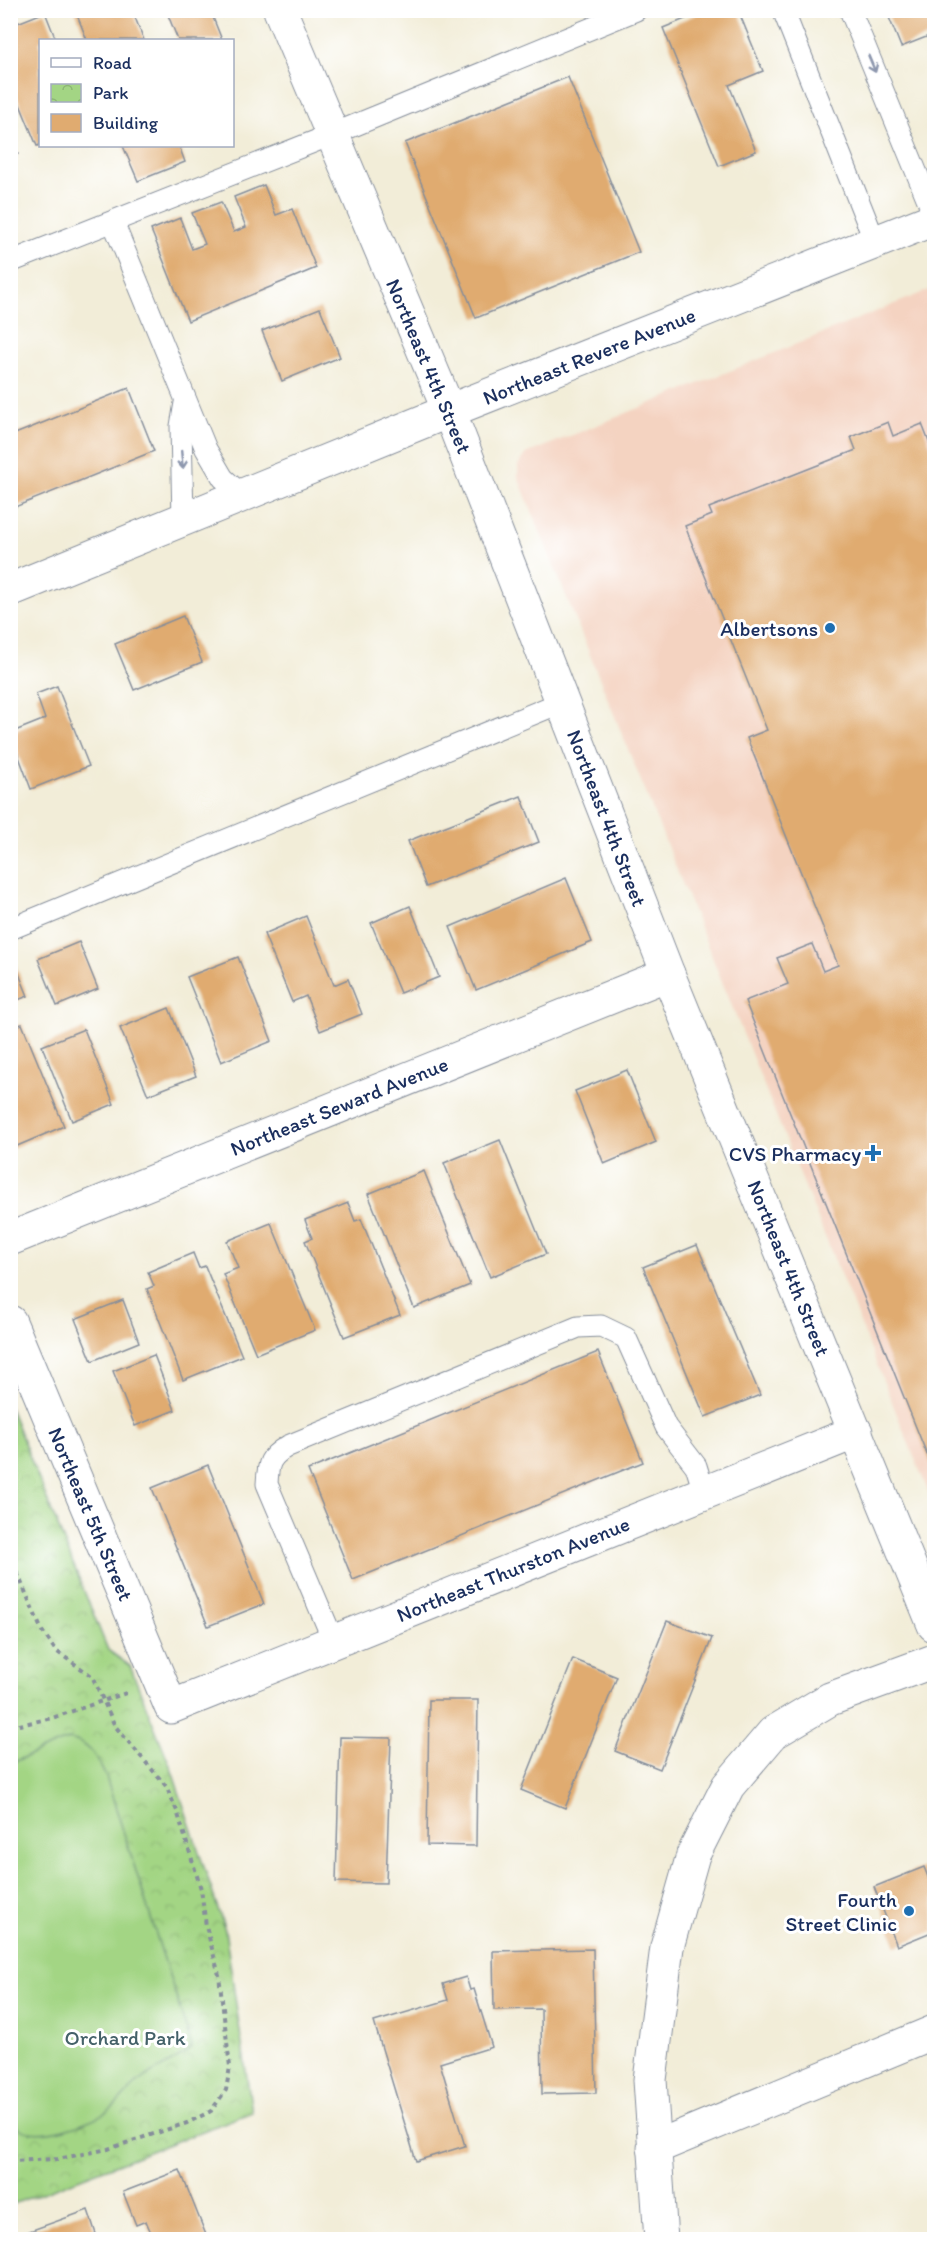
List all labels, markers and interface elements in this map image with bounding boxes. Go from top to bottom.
legend [39,39,234,147]
text: Road [93,52,132,74]
one-way arrow [867,55,878,73]
text: Park [93,82,128,104]
text: Building [93,112,159,134]
street label: Northeast 4th Street [381,275,477,457]
street label: Northeast Revere Avenue [479,302,699,410]
one-way arrow [177,450,188,470]
place label: Albertsons [720,616,818,641]
marker: Albertsons [823,621,837,635]
street label: Northeast 4th Street [562,726,652,910]
street label: Northeast Seward Avenue [226,1051,452,1161]
place label: CVS Pharmacy [729,1141,861,1166]
marker: CVS Pharmacy [866,1146,880,1160]
street label: Northeast 4th Street [742,1176,836,1360]
street label: Northeast 5th Street [43,1424,139,1605]
street label: Northeast Thurston Avenue [393,1511,633,1627]
place label: Fourth Street Clinic [786,1887,897,1936]
marker: Fourth Street Clinic [902,1904,916,1918]
park label: Orchard Park [64,2025,186,2050]

